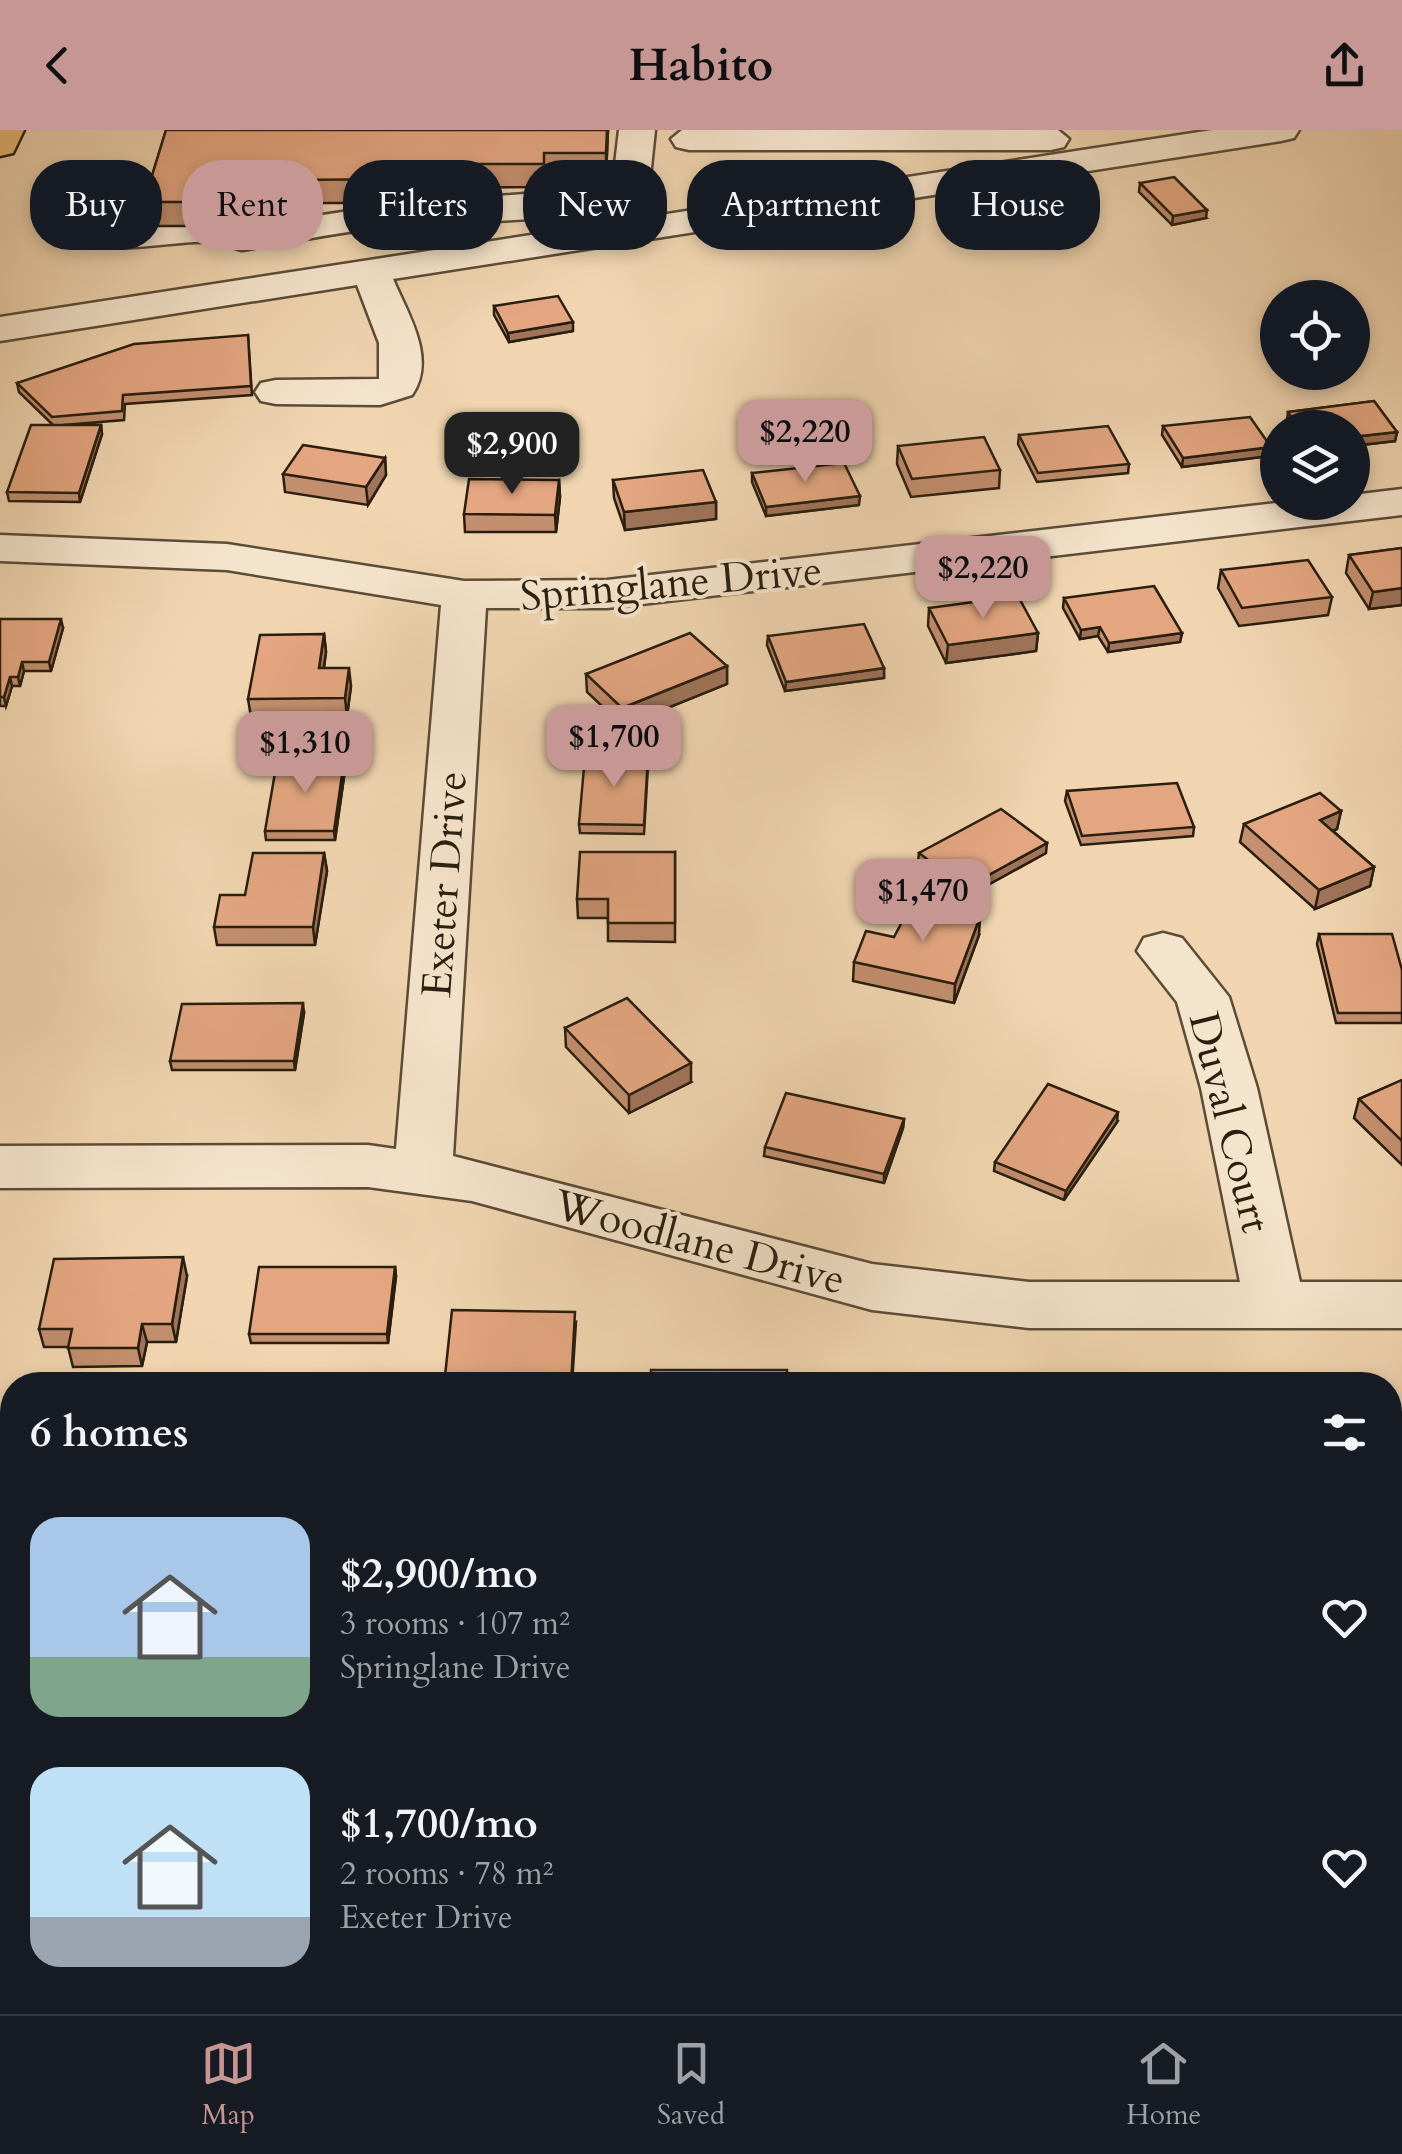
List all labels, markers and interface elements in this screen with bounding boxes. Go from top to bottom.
text: Habito [629,35,773,96]
icon: back [30,38,85,93]
icon: share [1317,38,1372,93]
chip: Buy [30,160,162,250]
chip: Rent [182,160,323,250]
chip: Filters [343,160,503,250]
chip: New [523,160,667,250]
chip: Apartment [687,160,915,250]
chip: House [935,160,1100,250]
map controls [1260,280,1370,520]
button: locate [1260,280,1370,390]
pin: $2,220 [724,400,886,485]
text: $2,220 [759,410,851,454]
button: layers [1260,410,1370,520]
pin: $2,900 [431,412,593,497]
text: $2,900 [466,422,558,466]
pin: $2,220 [902,536,1064,621]
street label: Springlane Drive [518,542,824,625]
text: $2,220 [937,546,1029,590]
pin: $1,700 [533,705,695,790]
pin: $1,310 [224,711,386,796]
text: $1,700 [568,715,660,759]
text: $1,310 [259,721,351,765]
street label: Exeter Drive [408,769,481,999]
pin: $1,470 [842,859,1004,944]
text: $1,470 [877,869,969,913]
street label: Duval Court [1175,1006,1284,1238]
street label: Woodlane Drive [547,1176,851,1309]
text: 6 homes [30,1404,188,1461]
icon: filters [1317,1405,1372,1460]
text: $2,900/mo [340,1545,538,1602]
icon: home [110,1557,230,1677]
icon: heart [1317,1590,1372,1645]
text: 3 rooms · 107 m² [340,1602,570,1646]
text: Springlane Drive [340,1646,571,1690]
text: $1,700/mo [340,1795,538,1852]
icon: home [110,1807,230,1927]
icon: heart [1317,1840,1372,1895]
text: 2 rooms · 78 m² [340,1852,553,1896]
text: Exeter Drive [340,1896,512,1940]
tab: Map [201,2036,256,2134]
tab: Saved [657,2036,725,2134]
tab: Home [1126,2036,1201,2134]

